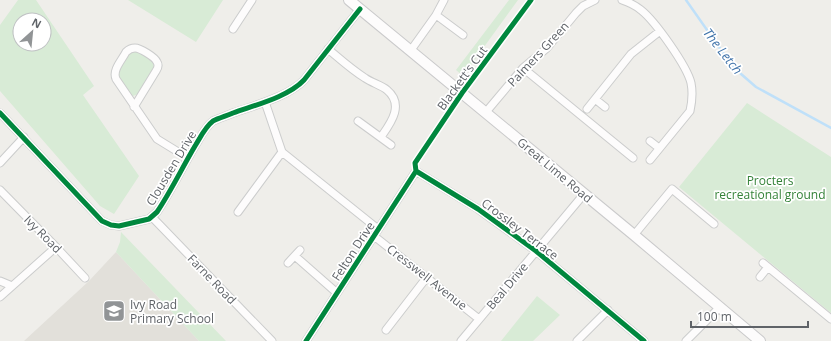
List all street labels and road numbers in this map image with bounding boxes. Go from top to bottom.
street label: Palmers Green [503,18,573,90]
street label: Blackett's Cut [433,42,491,114]
street label: Clousden Drive [142,127,200,209]
street label: Great Lime Road [514,133,596,207]
street label: Crossley Terrace [478,194,562,264]
street label: Ivy Road [20,211,66,257]
street label: Felton Drive [328,218,379,284]
street label: Cresswell Avenue [383,240,471,314]
street label: Farne Road [184,250,240,308]
street label: Beal Drive [482,259,532,313]

